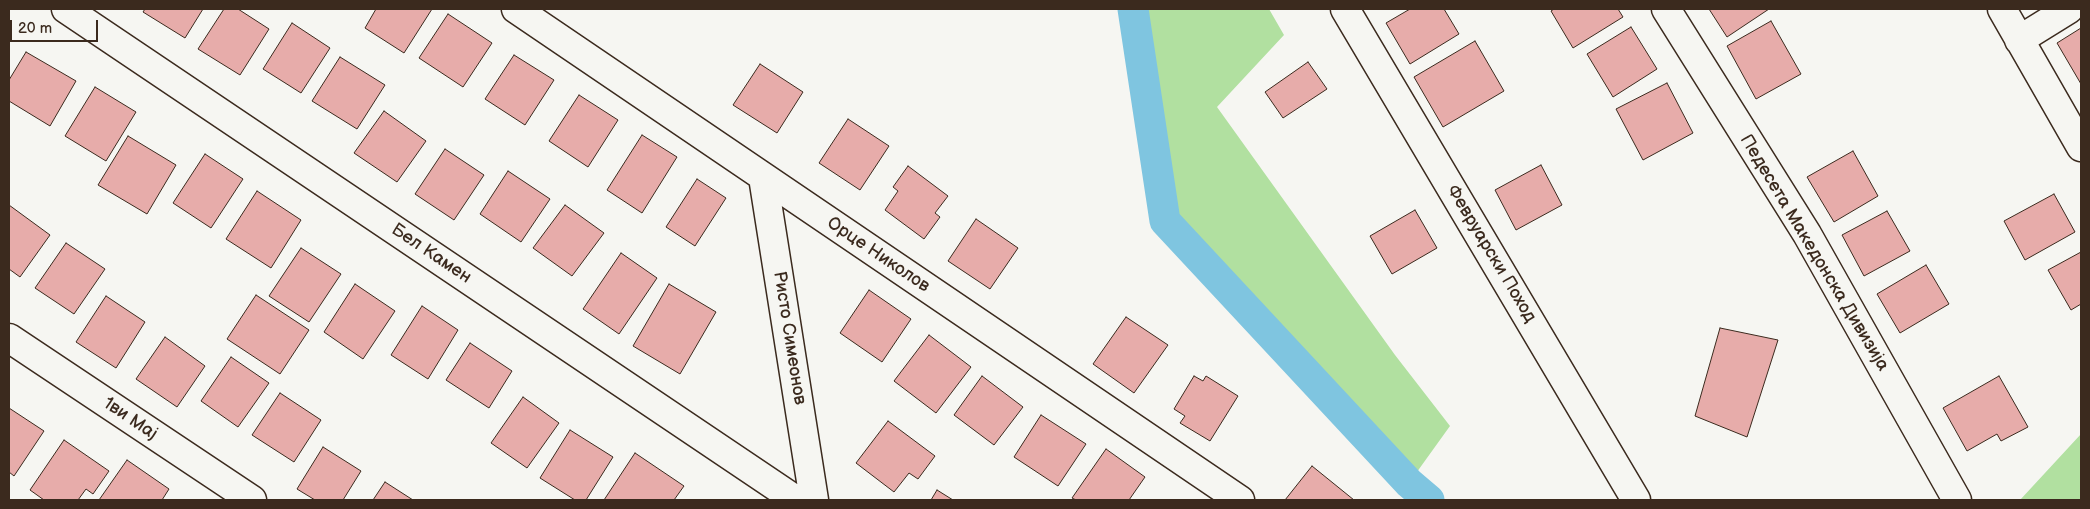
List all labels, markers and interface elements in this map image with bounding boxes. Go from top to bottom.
scale bar [12,10,100,42]
text: 20 m [18,19,52,38]
street label: Педесета Македонска Дивизија [1735,131,1893,375]
street label: Февруарски Поход [1441,181,1541,327]
street label: Орце Николов [822,213,934,297]
street label: Бел Камен [387,219,475,289]
street label: Ристо Симеонов [768,270,810,406]
street label: 1ви Мај [99,393,161,445]

